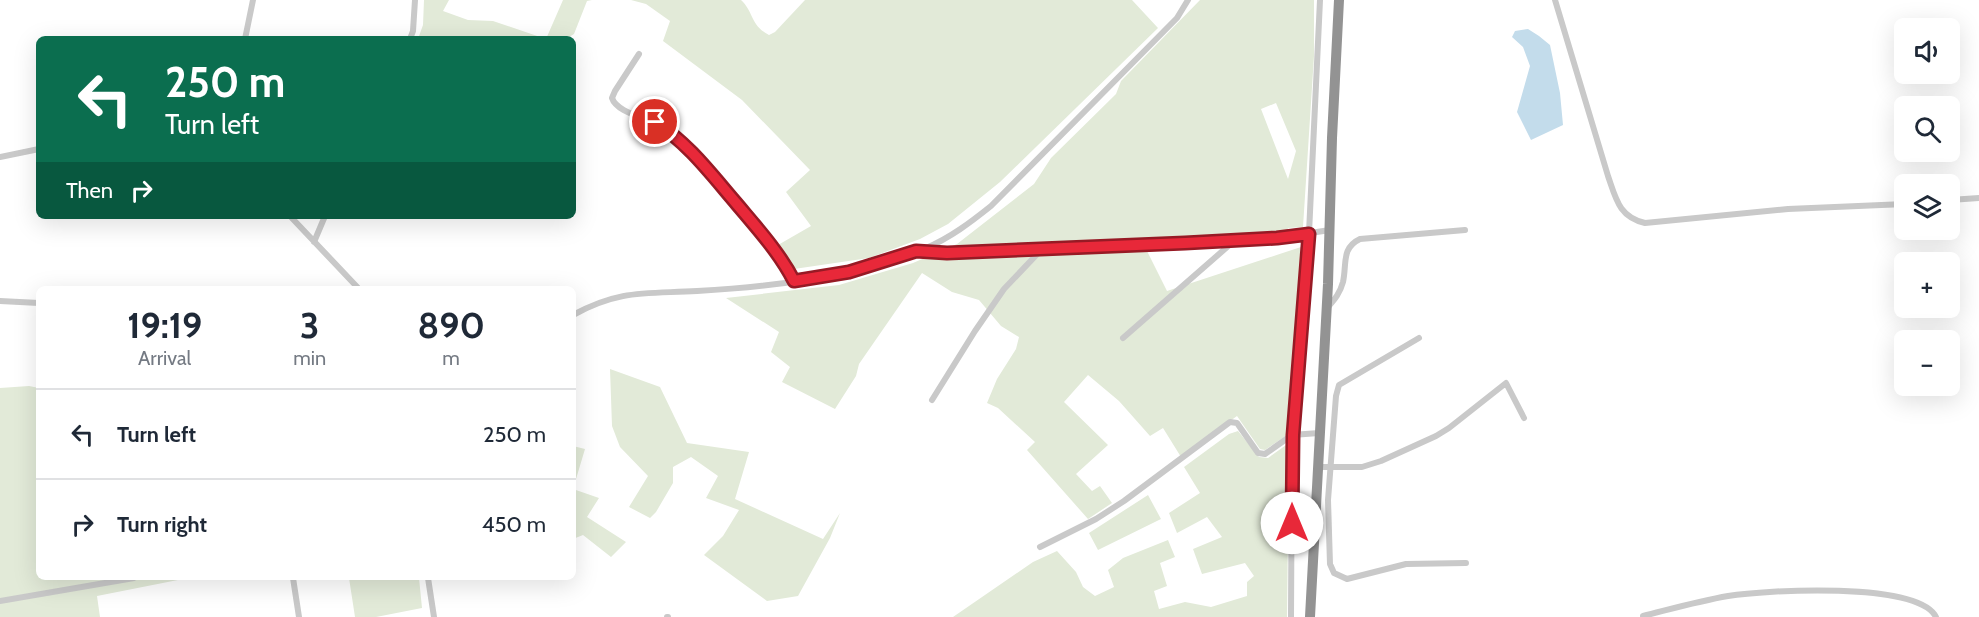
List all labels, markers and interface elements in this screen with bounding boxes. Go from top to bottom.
map controls [1894,18,1960,396]
button: sound [1894,18,1960,84]
text: 250 m [165,56,285,108]
icon: left [66,60,144,138]
pin [629,96,680,147]
button: search [1894,96,1960,162]
icon: arrive [638,105,671,138]
text: Turn left [165,108,259,141]
icon: right [125,174,158,207]
button: layers [1894,174,1960,240]
text: Then [66,177,113,204]
button: + [1894,252,1960,318]
text: 19:19 [127,303,202,347]
text: 3 [300,303,320,347]
text: 890 [417,303,485,347]
button: − [1894,330,1960,396]
text: Arrival [138,346,191,370]
text: min [293,346,326,370]
text: m [442,346,460,370]
icon: left [66,418,99,451]
text: Turn left [117,421,196,448]
text: 250 m [483,421,546,448]
position arrow [1260,491,1324,555]
icon: right [66,508,99,541]
text: Turn right [117,511,207,538]
text: 450 m [482,511,546,538]

